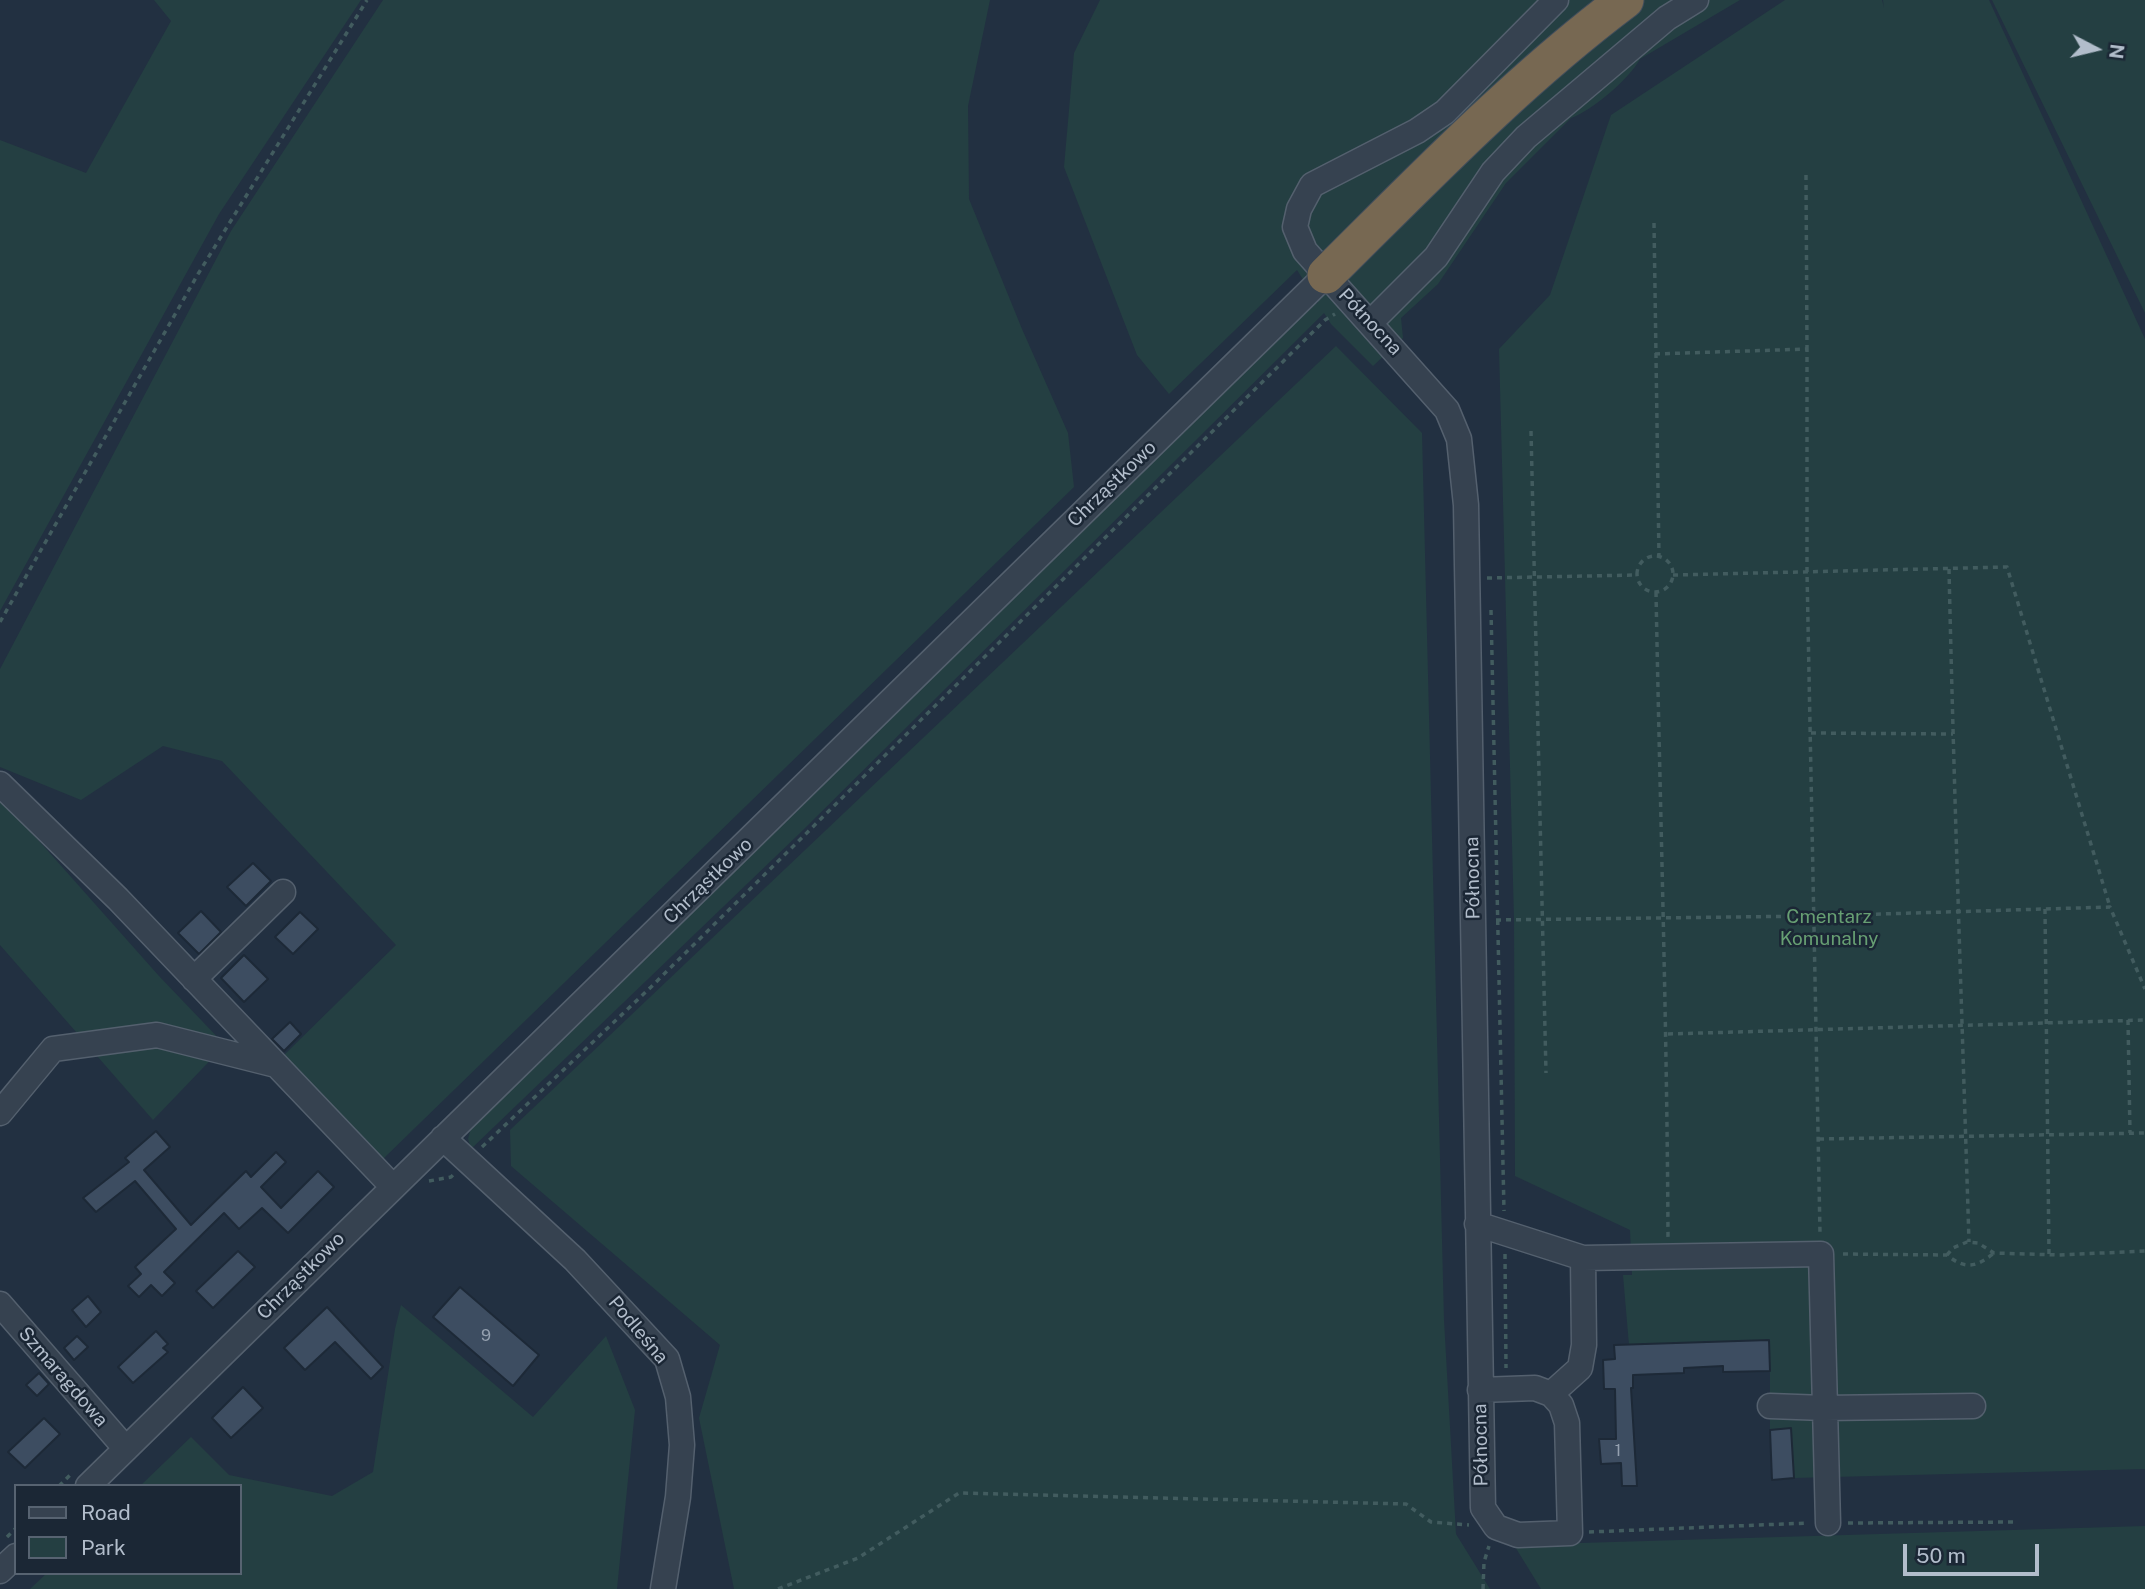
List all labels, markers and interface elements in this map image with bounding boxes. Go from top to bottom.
north arrow [2061,14,2131,84]
text: N [2105,43,2129,60]
street label: Północna [1333,284,1407,360]
street label: Chrząstkowo [1063,436,1161,532]
street label: Chrząstkowo [659,833,757,929]
street label: Północna [1461,836,1485,920]
park label: Cmentarz Komunalny [1780,906,1878,950]
street label: Chrząstkowo [253,1228,349,1324]
street label: Podleśna [603,1292,673,1368]
street label: Szmaragdowa [13,1322,113,1432]
house number: 9 [481,1326,491,1346]
street label: Północna [1469,1403,1493,1487]
house number: 1 [1615,1441,1621,1461]
legend [14,1484,242,1575]
text: Road [81,1500,131,1525]
scale bar [1907,1530,2044,1574]
text: Park [81,1535,126,1560]
text: 50 m [1916,1543,1966,1568]

